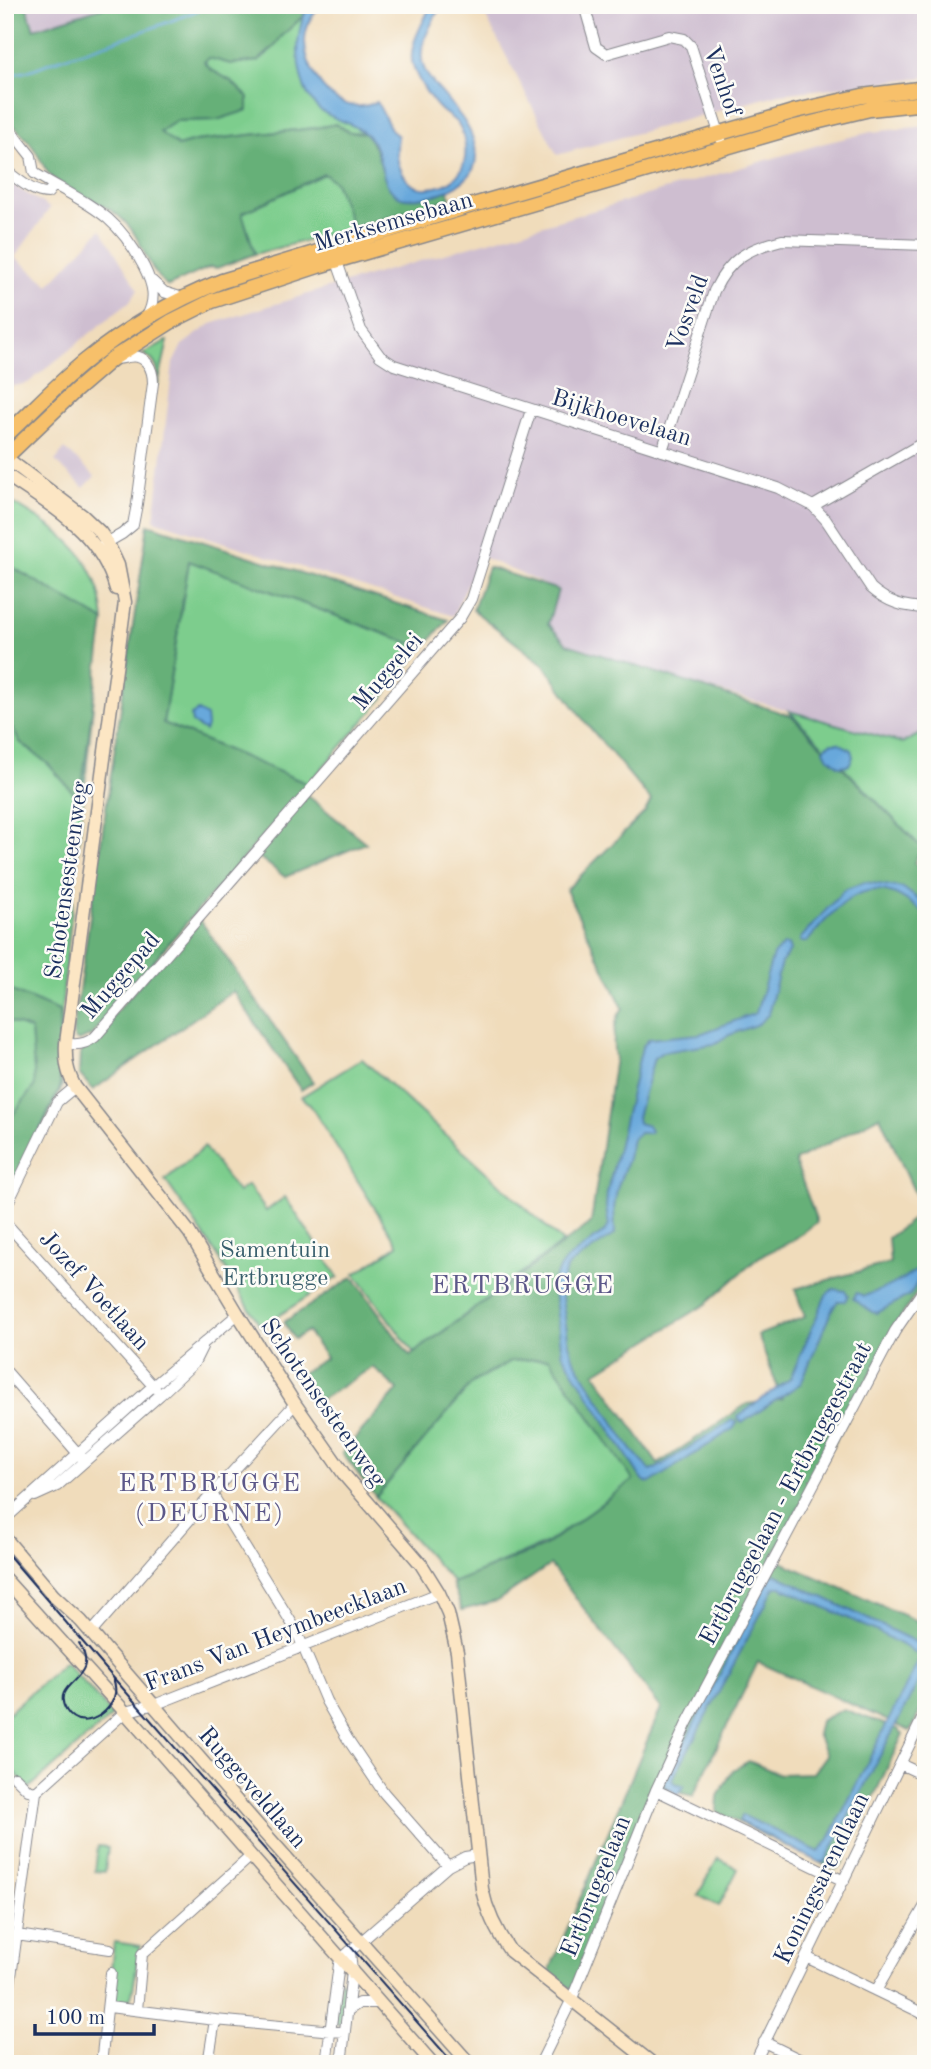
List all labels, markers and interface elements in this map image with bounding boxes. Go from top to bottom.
street label: Venhof [698,43,745,121]
street label: Merksemsebaan [311,189,476,257]
street label: Vosveld [664,272,714,355]
street label: Bijkhoevelaan [549,386,694,452]
street label: Muggelei [349,629,428,716]
street label: Schotensesteenweg [42,780,94,981]
street label: Muggepad [77,928,166,1024]
street label: Jozef Voetlaan [34,1227,153,1356]
park label: Samentuin Ertbrugge [220,1239,330,1291]
district label: ERTBRUGGE [431,1273,615,1299]
street label: Schotensesteenweg [255,1315,389,1492]
street label: Ertbruggelaan - Ertbruggestraat [696,1338,877,1650]
district label: ERTBRUGGE (DEURNE) [118,1471,302,1527]
street label: Frans Van Heymbeecklaan [141,1575,410,1697]
street label: Ruggeveldlaan [193,1723,310,1853]
street label: Koningsarendlaan [771,1789,875,1968]
street label: Ertbruggelaan [558,1813,636,1961]
scale bar [35,1992,154,2036]
text: 100 m [46,2008,105,2029]

